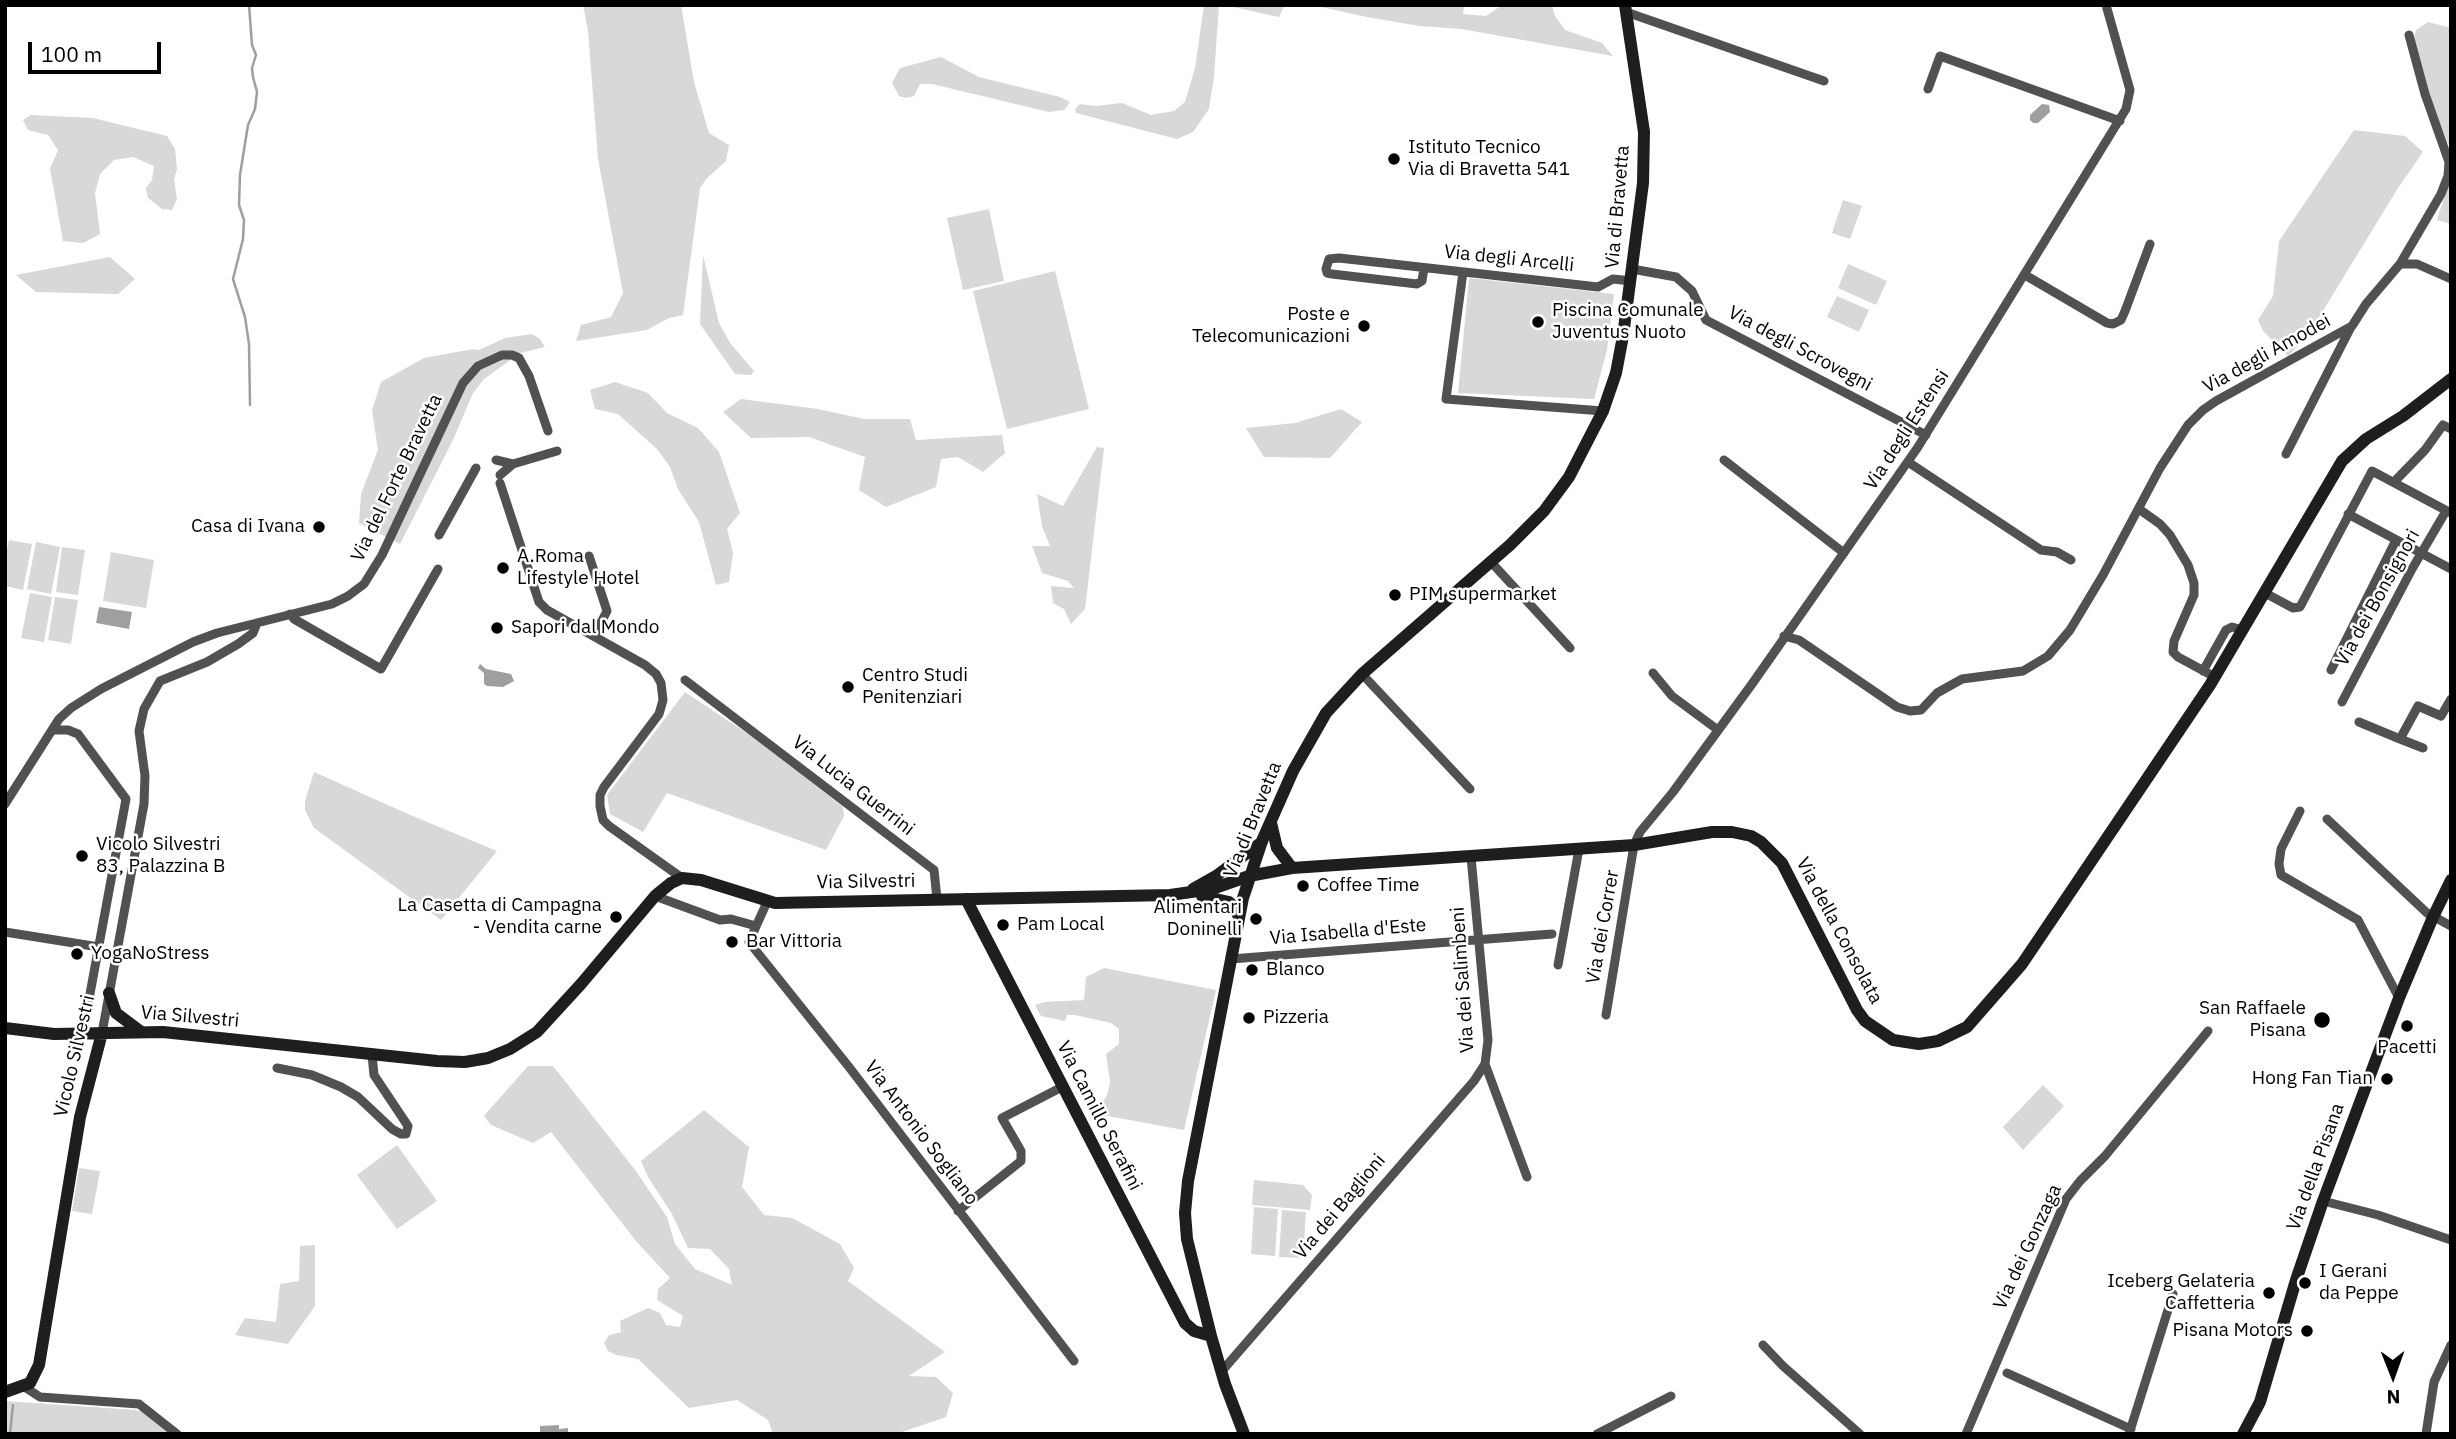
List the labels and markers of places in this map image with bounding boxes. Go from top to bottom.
place label: Istituto Tecnico Via di Bravetta 541 [1408,137,1570,181]
marker: Istituto Tecnico Via di Bravetta 541 [1386,151,1402,167]
place label: Piscina Comunale Juventus Nuoto [1552,300,1704,344]
place label: Poste e Telecomunicazioni [1192,304,1350,348]
marker: Piscina Comunale Juventus Nuoto [1530,314,1546,330]
marker: Poste e Telecomunicazioni [1356,318,1372,334]
place label: Casa di Ivana [191,516,305,538]
marker: Casa di Ivana [311,519,327,535]
place label: A.Roma Lifestyle Hotel [517,546,639,590]
marker: A.Roma Lifestyle Hotel [495,560,511,576]
place label: PIM supermarket [1409,584,1557,606]
marker: PIM supermarket [1387,587,1403,603]
place label: Sapori dal Mondo [511,617,659,639]
marker: Sapori dal Mondo [489,620,505,636]
place label: Centro Studi Penitenziari [862,665,968,709]
marker: Centro Studi Penitenziari [840,679,856,695]
place label: Vicolo Silvestri 83, Palazzina B [96,834,225,878]
marker: Vicolo Silvestri 83, Palazzina B [74,848,90,864]
place label: Coffee Time [1317,875,1420,897]
marker: Coffee Time [1295,878,1311,894]
place label: La Casetta di Campagna - Vendita carne [398,895,602,939]
place label: Alimentari Doninelli [1154,897,1242,941]
marker: La Casetta di Campagna - Vendita carne [608,909,624,925]
marker: Alimentari Doninelli [1248,911,1264,927]
place label: Pam Local [1017,914,1104,936]
marker: Pam Local [995,917,1011,933]
place label: Bar Vittoria [746,931,842,953]
marker: Bar Vittoria [724,934,740,950]
place label: YogaNoStress [91,943,210,965]
marker: YogaNoStress [69,946,85,962]
place label: Blanco [1266,959,1325,981]
marker: Blanco [1244,962,1260,978]
place label: San Raffaele Pisana [2199,998,2306,1042]
place label: Pizzeria [1263,1007,1329,1029]
marker: Pizzeria [1241,1010,1257,1026]
marker: San Raffaele Pisana [2312,1010,2332,1030]
marker: Pacetti [2399,1018,2415,1034]
place label: Pacetti [2377,1037,2437,1059]
place label: Hong Fan Tian [2252,1068,2373,1090]
marker: Hong Fan Tian [2379,1071,2395,1087]
place label: I Gerani da Peppe [2319,1261,2399,1305]
place label: Iceberg Gelateria Caffetteria [2107,1271,2255,1315]
marker: I Gerani da Peppe [2297,1275,2313,1291]
marker: Iceberg Gelateria Caffetteria [2261,1285,2277,1301]
place label: Pisana Motors [2172,1320,2293,1342]
marker: Pisana Motors [2299,1323,2315,1339]

